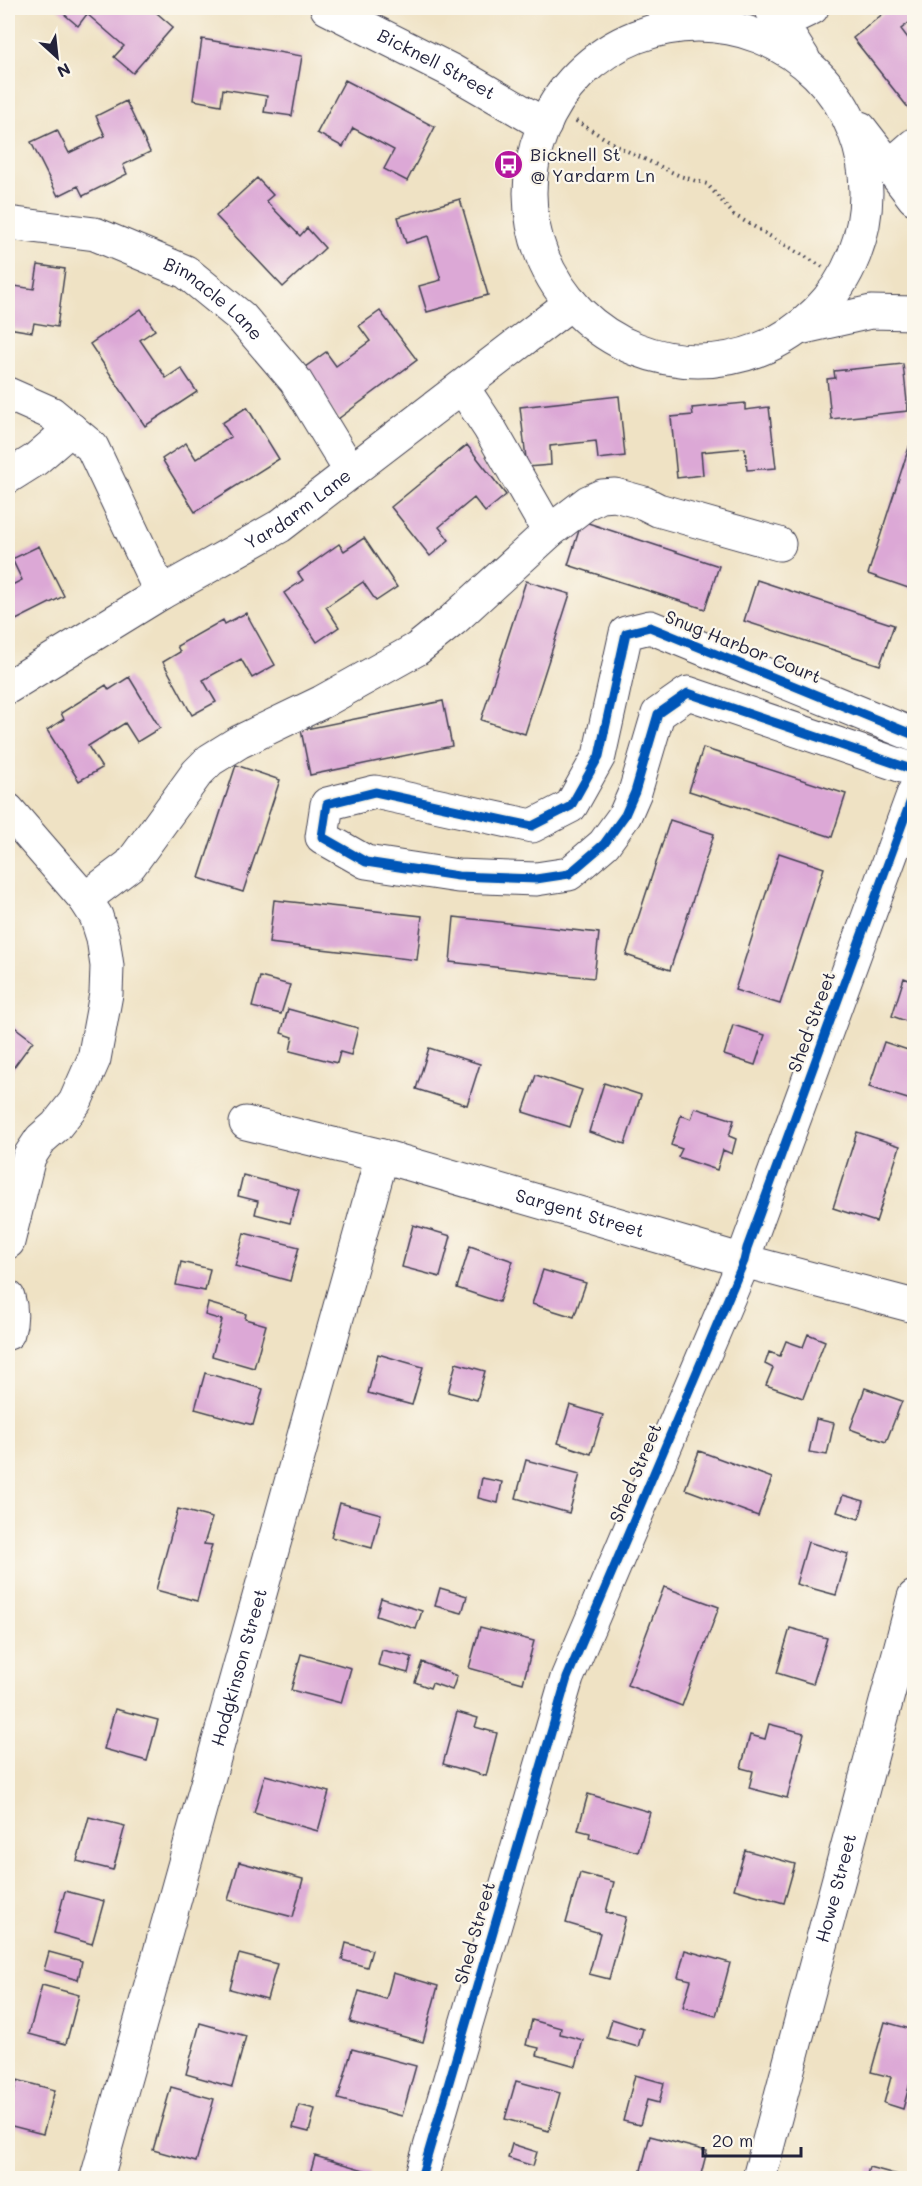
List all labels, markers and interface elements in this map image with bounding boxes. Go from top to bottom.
street label: Bicknell Street [374,22,500,105]
north arrow [27,27,87,87]
text: N [54,59,74,83]
place label: Bicknell St @ Yardarm Ln [530,142,655,187]
bus stop icon: Bicknell St @ Yardarm Ln [493,149,525,181]
street label: Binnacle Lane [160,251,269,345]
street label: Yardarm Lane [240,463,356,555]
street label: Snug Harbor Court [662,604,825,688]
street label: Shed Street [782,968,840,1076]
street label: Sargent Street [513,1182,647,1242]
street label: Shed Street [603,1419,667,1526]
street label: Hodgkinson Street [205,1585,272,1749]
street label: Howe Street [809,1831,861,1945]
street label: Shed Street [448,1879,500,1987]
scale bar [703,2120,800,2158]
text: 20 m [712,2128,753,2152]

